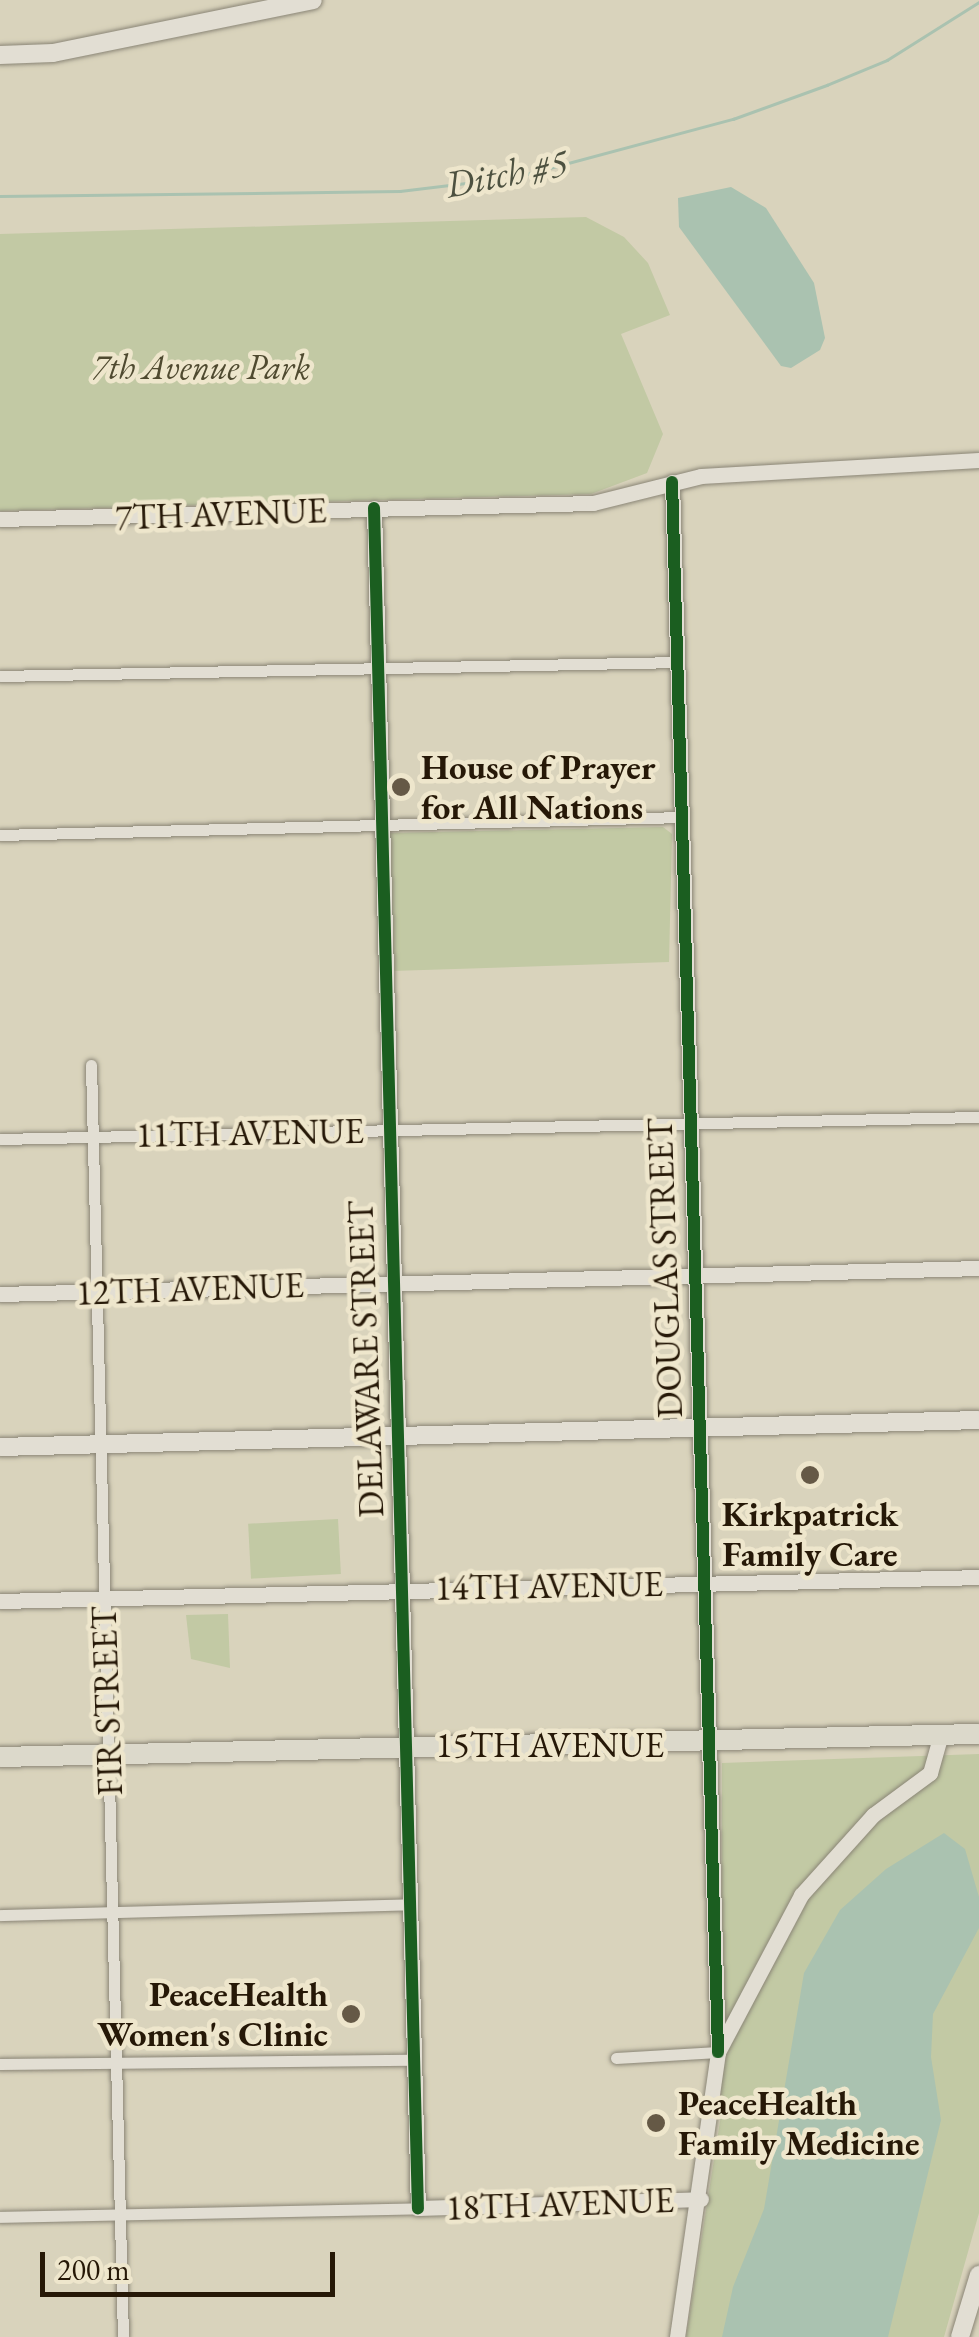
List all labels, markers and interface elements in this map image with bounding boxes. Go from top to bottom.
water label: Ditch #5 [441,139,571,207]
park label: 7th Avenue Park [92,346,310,388]
street label: 7TH AVENUE [115,489,327,539]
place label: House of Prayer for All Nations [421,746,655,828]
marker: House of Prayer for All Nations [390,776,412,798]
street label: 11TH AVENUE [136,1110,364,1156]
street label: DOUGLAS STREET [639,1117,691,1419]
street label: DELAWARE STREET [339,1200,393,1518]
street label: 12TH AVENUE [75,1264,305,1314]
marker: Kirkpatrick Family Care [797,1462,823,1488]
place label: Kirkpatrick Family Care [722,1493,898,1575]
street label: 14TH AVENUE [435,1563,663,1609]
street label: FIR STREET [83,1606,131,1796]
street label: 15TH AVENUE [436,1724,664,1766]
place label: PeaceHealth Women's Clinic [97,1973,328,2055]
marker: PeaceHealth Women's Clinic [338,2001,364,2027]
place label: PeaceHealth Family Medicine [678,2082,920,2164]
marker: PeaceHealth Family Medicine [643,2110,669,2136]
street label: 18TH AVENUE [445,2179,675,2229]
scale bar [45,2232,340,2294]
text: 200 m [57,2250,130,2289]

